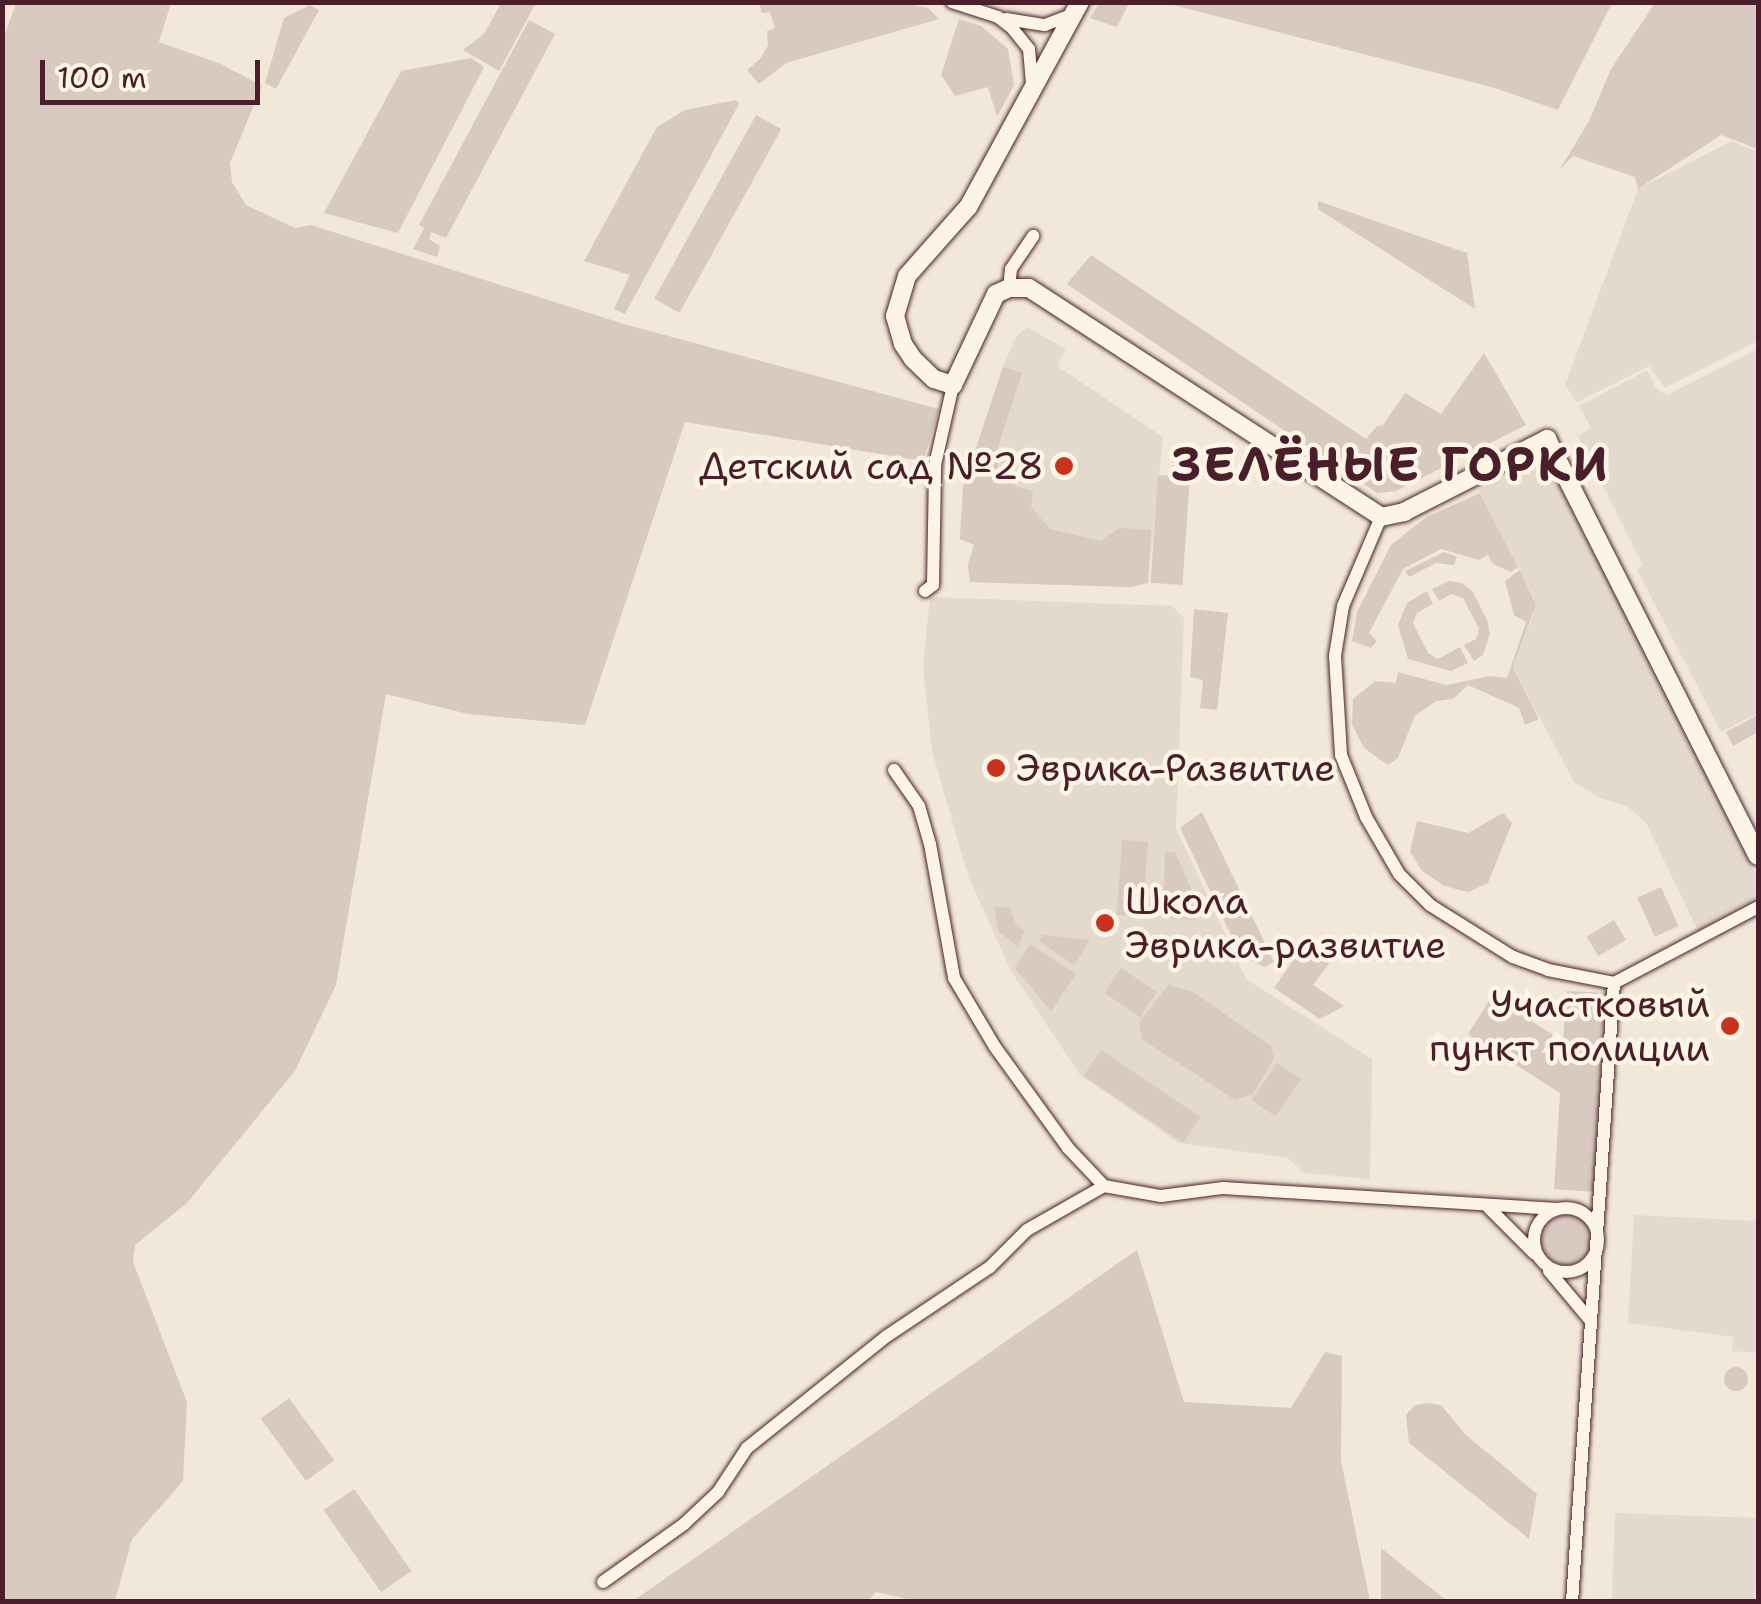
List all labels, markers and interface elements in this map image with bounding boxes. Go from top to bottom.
scale bar [45,40,265,102]
text: 100 m [57,57,147,98]
district label: ЗЕЛЁНЫЕ ГОРКИ [1172,436,1610,494]
place label: Детский сад №28 [699,443,1044,489]
marker: Детский сад №28 [1053,455,1075,477]
place label: Эврика-Развитие [1016,745,1336,791]
marker: Эврика-Развитие [985,757,1007,779]
place label: Школа Эврика-развитие [1125,878,1447,968]
marker: Школа Эврика-развитие [1094,912,1116,934]
place label: Участковый пункт полиции [1429,981,1710,1070]
marker: Участковый пункт полиции [1719,1015,1741,1037]

